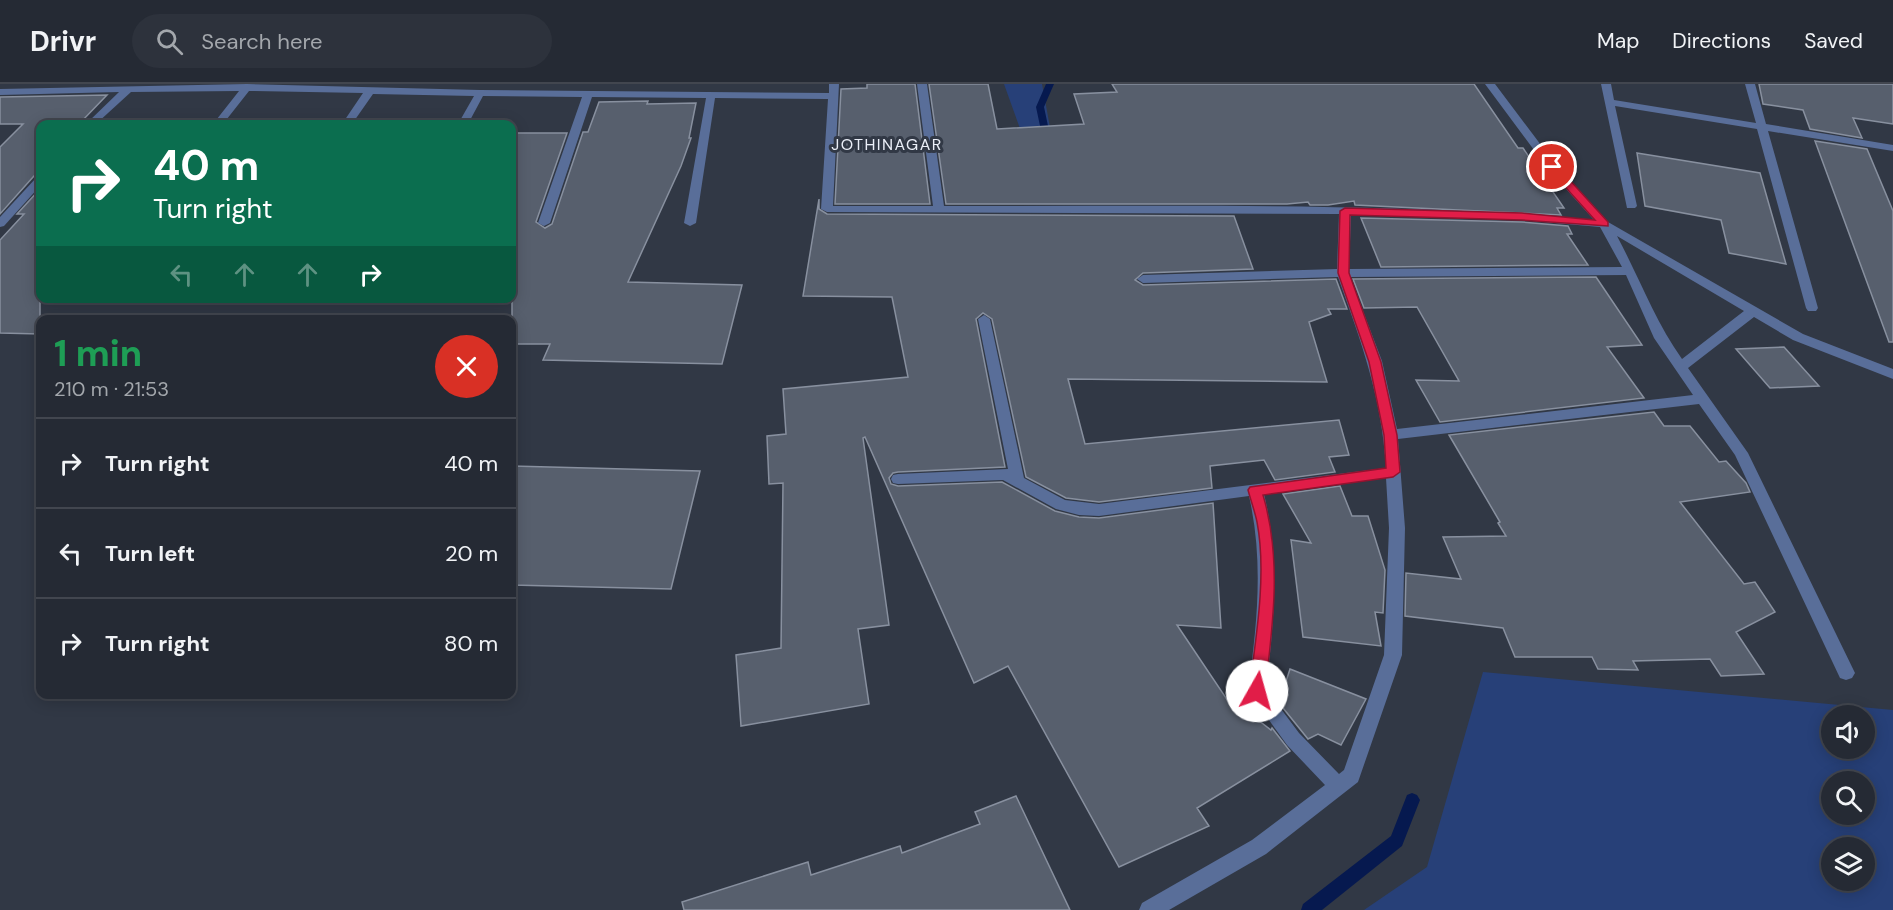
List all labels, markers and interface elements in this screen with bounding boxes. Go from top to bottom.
search box [132,14,552,68]
text: Drivr [30,23,96,60]
icon: search [153,25,186,58]
text: Search here [201,27,323,56]
text: Map [1597,27,1639,55]
text: Directions [1672,27,1771,55]
text: Saved [1804,27,1863,55]
district label: JOTHINAGAR [831,134,943,155]
text: 40 m [153,138,259,193]
pin [1526,141,1577,192]
icon: right [54,144,132,222]
icon: arrive [1535,150,1568,183]
text: Turn right [153,191,273,226]
icon: left [165,258,198,291]
icon: ahead [228,258,261,291]
icon: ahead [291,258,324,291]
icon: right [354,258,387,291]
text: 1 min [54,330,142,377]
button: close [435,335,498,398]
text: 210 m · 21:53 [54,376,169,402]
icon: right [54,447,87,480]
text: Turn right [105,449,210,478]
text: 40 m [444,449,498,478]
icon: left [54,537,87,570]
text: Turn left [105,539,195,568]
text: 20 m [445,539,498,568]
icon: right [54,627,87,660]
text: Turn right [105,629,210,658]
text: 80 m [444,629,498,658]
position arrow [1225,659,1289,723]
map controls [1821,705,1875,891]
button: sound [1821,705,1875,759]
button: search [1821,771,1875,825]
button: layers [1821,837,1875,891]

